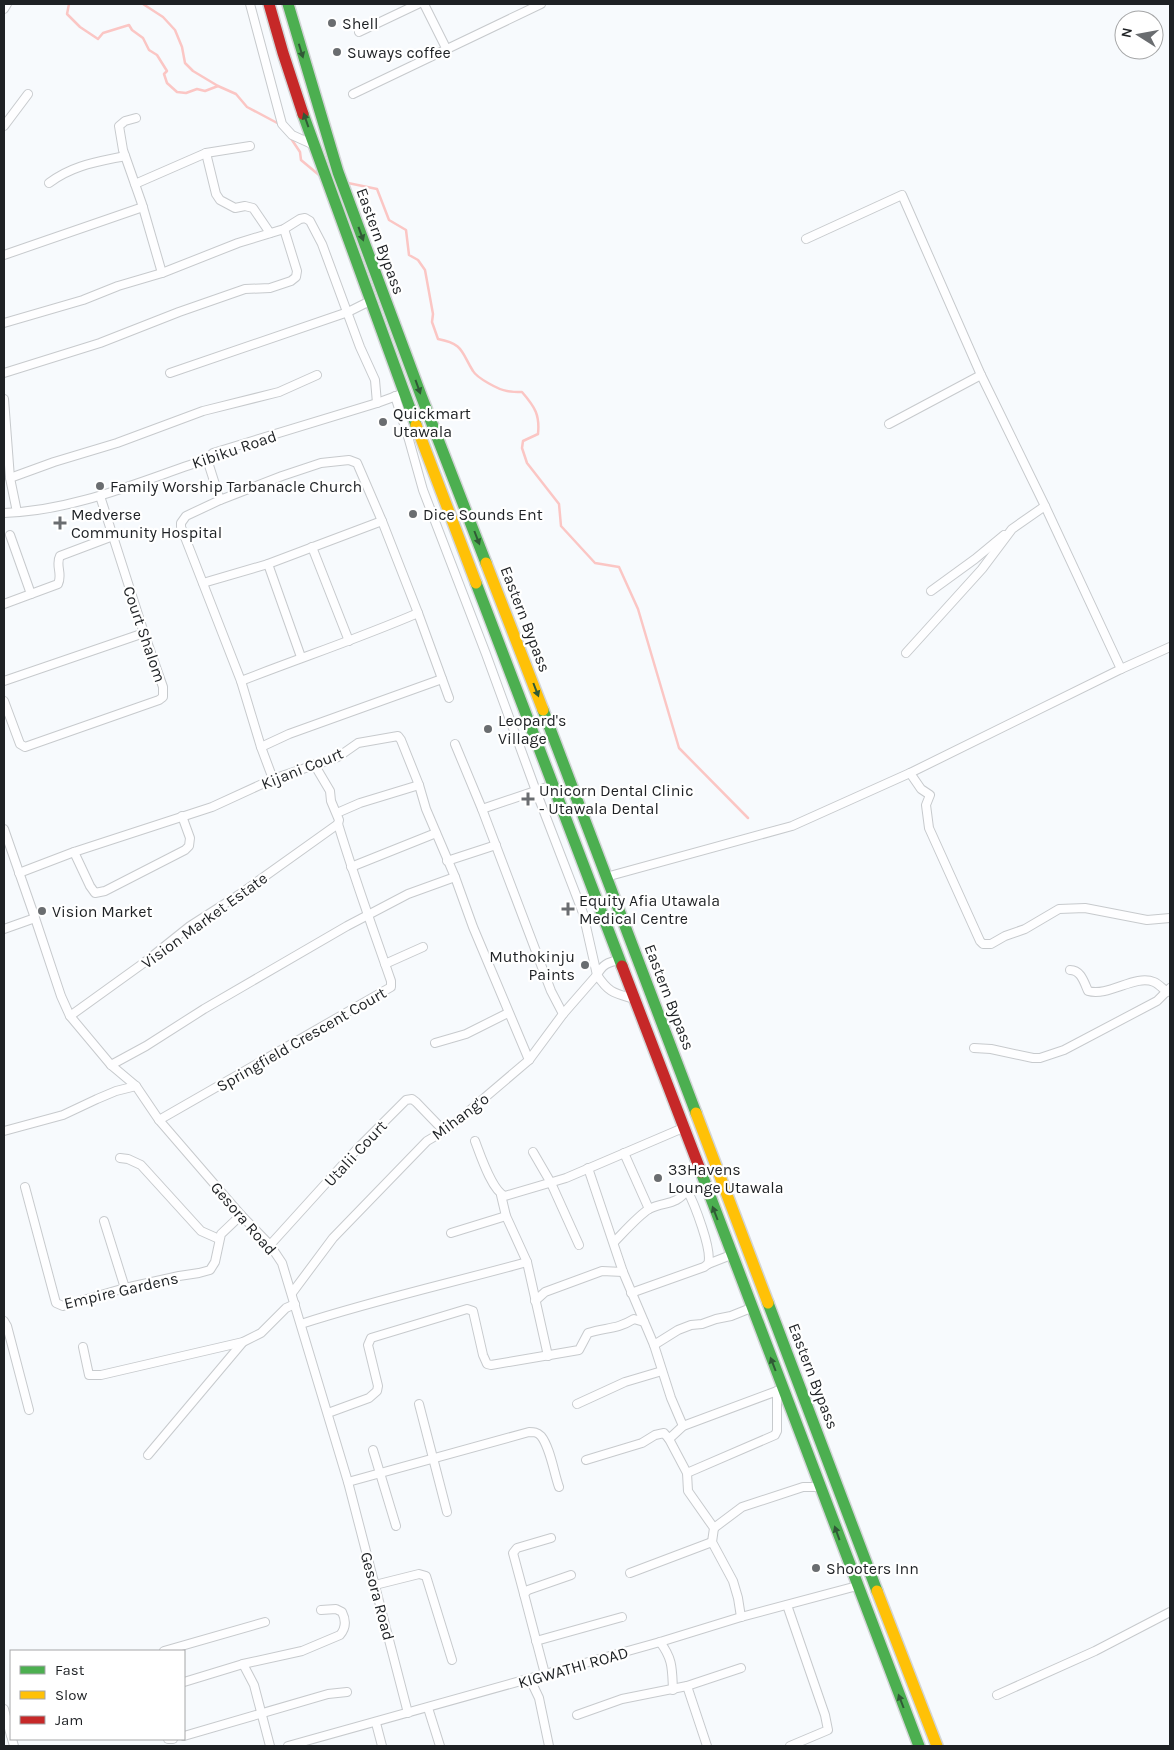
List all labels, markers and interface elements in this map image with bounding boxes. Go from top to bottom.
north arrow [1114,10,1164,60]
place label: Shell [342,14,379,33]
marker: Shell [326,17,338,29]
text: N [1117,26,1136,39]
one-way arrow [298,43,306,58]
place label: Suways coffee [347,43,451,62]
marker: Suways coffee [331,46,343,58]
one-way arrow [302,112,310,127]
street label: Eastern Bypass [352,185,409,297]
one-way arrow [358,227,365,242]
one-way arrow [414,380,422,395]
place label: Quickmart Utawala [393,404,471,441]
marker: Quickmart Utawala [377,416,389,428]
street label: Kibiku Road [189,426,279,473]
place label: Family Worship Tarbanacle Church [110,477,362,496]
marker: Family Worship Tarbanacle Church [94,480,106,492]
place label: Medverse Community Hospital [71,505,222,542]
place label: Dice Sounds Ent [423,505,543,524]
marker: Dice Sounds Ent [407,508,419,520]
marker: Medverse Community Hospital [53,516,67,530]
one-way arrow [473,531,481,545]
street label: Eastern Bypass [497,563,554,675]
street label: Court Shalom [119,584,170,685]
one-way arrow [533,682,540,697]
place label: Leopard's Village [498,711,566,748]
marker: Leopard's Village [482,723,494,735]
street label: Kijani Court [258,743,346,793]
place label: Unicorn Dental Clinic - Utawala Dental [539,781,693,818]
marker: Unicorn Dental Clinic - Utawala Dental [521,792,535,806]
street label: Vision Market Estate [138,868,271,972]
place label: Equity Afia Utawala Medical Centre [579,891,720,928]
place label: Vision Market [52,902,153,921]
marker: Equity Afia Utawala Medical Centre [561,902,575,916]
marker: Vision Market [36,905,48,917]
street label: Eastern Bypass [641,941,698,1053]
place label: Muthokinju Paints [489,947,575,984]
marker: Muthokinju Paints [579,959,591,971]
street label: Springfield Crescent Court [213,983,389,1096]
street label: Mihang'o [428,1089,493,1144]
street label: Utalii Court [320,1116,391,1190]
place label: 33Havens Lounge Utawala [668,1160,784,1197]
marker: 33Havens Lounge Utawala [652,1172,664,1184]
street label: Gesora Road [207,1178,281,1259]
one-way arrow [711,1205,718,1220]
street label: Empire Gardens [62,1268,180,1313]
street label: Eastern Bypass [785,1320,842,1432]
one-way arrow [769,1357,776,1372]
one-way arrow [833,1525,840,1540]
street label: Gesora Road [357,1550,398,1642]
place label: Shooters Inn [826,1559,919,1578]
marker: Shooters Inn [810,1562,822,1574]
street label: KIGWATHI ROAD [516,1643,630,1692]
legend [10,1650,185,1740]
text: Fast [55,1661,85,1679]
text: Slow [55,1686,87,1704]
one-way arrow [897,1693,905,1708]
text: Jam [55,1711,83,1729]

